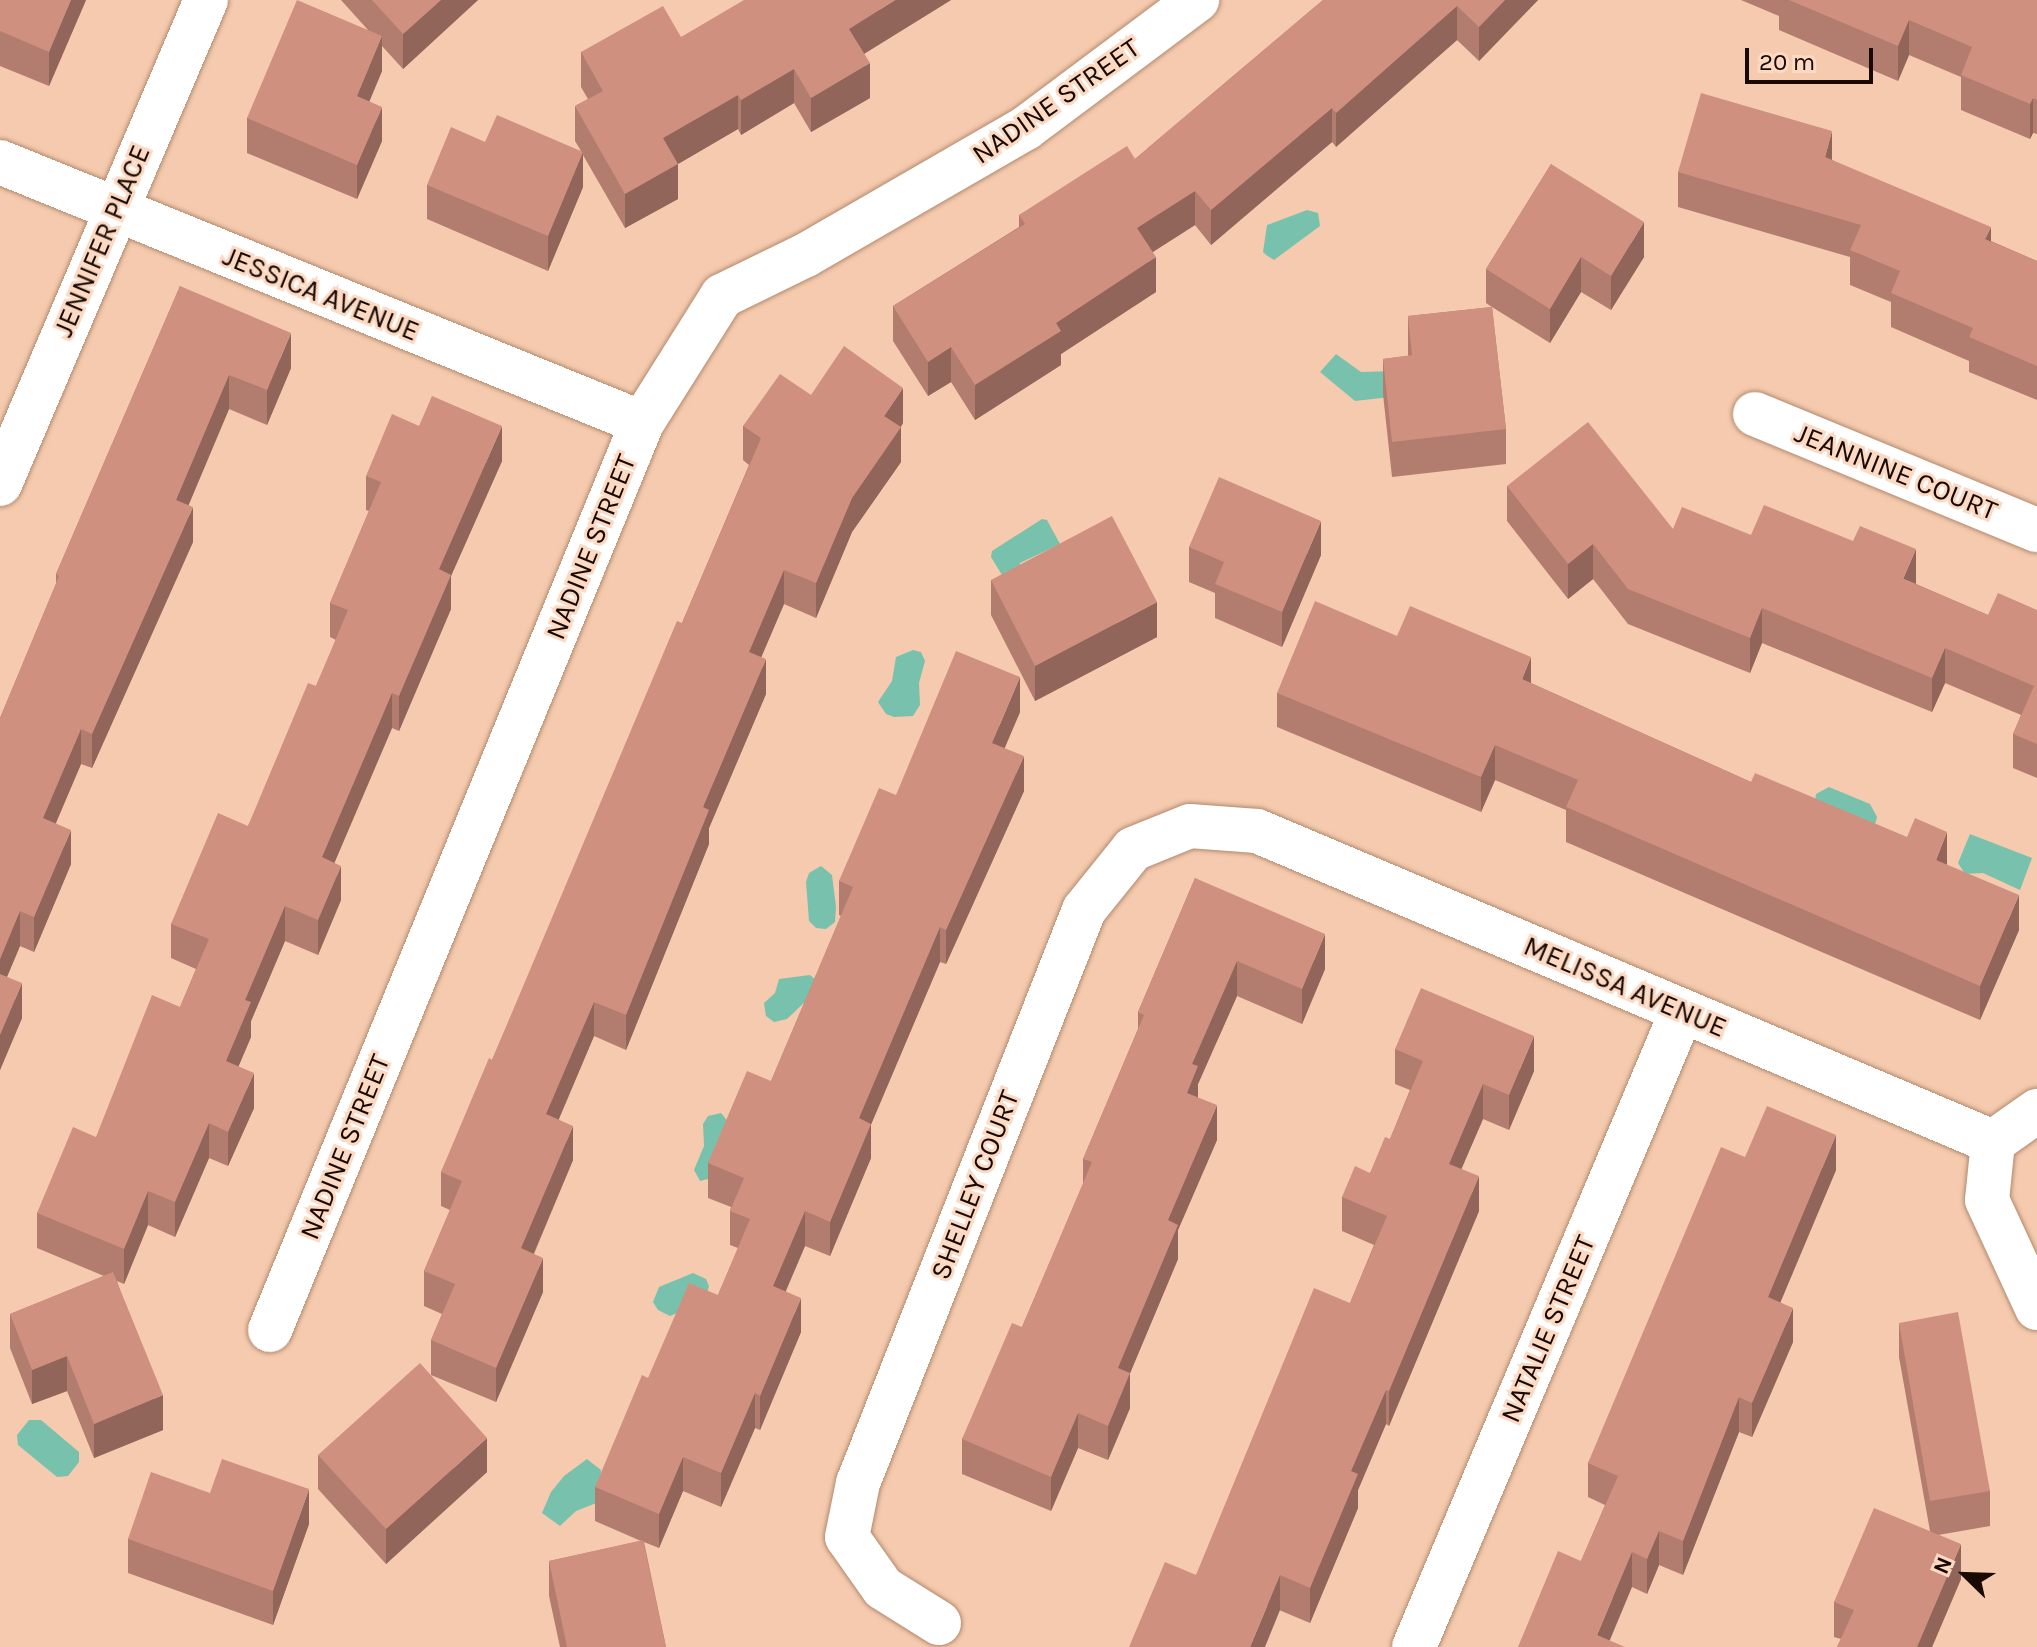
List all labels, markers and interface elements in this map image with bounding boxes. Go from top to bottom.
street label: NADINE STREET [966,31,1146,171]
scale bar [1749,32,1877,82]
text: 20 m [1759,48,1815,76]
street label: JENNIFER PLACE [46,140,158,342]
street label: JESSICA AVENUE [218,239,424,349]
street label: JEANNINE COURT [1790,416,2002,528]
street label: NADINE STREET [539,450,643,644]
street label: MELISSA AVENUE [1519,929,1731,1045]
street label: NADINE STREET [293,1050,397,1244]
street label: SHELLEY COURT [923,1086,1027,1284]
street label: NATALIE STREET [1493,1230,1603,1428]
north arrow [1925,1535,2005,1615]
text: N [1928,1553,1958,1578]

